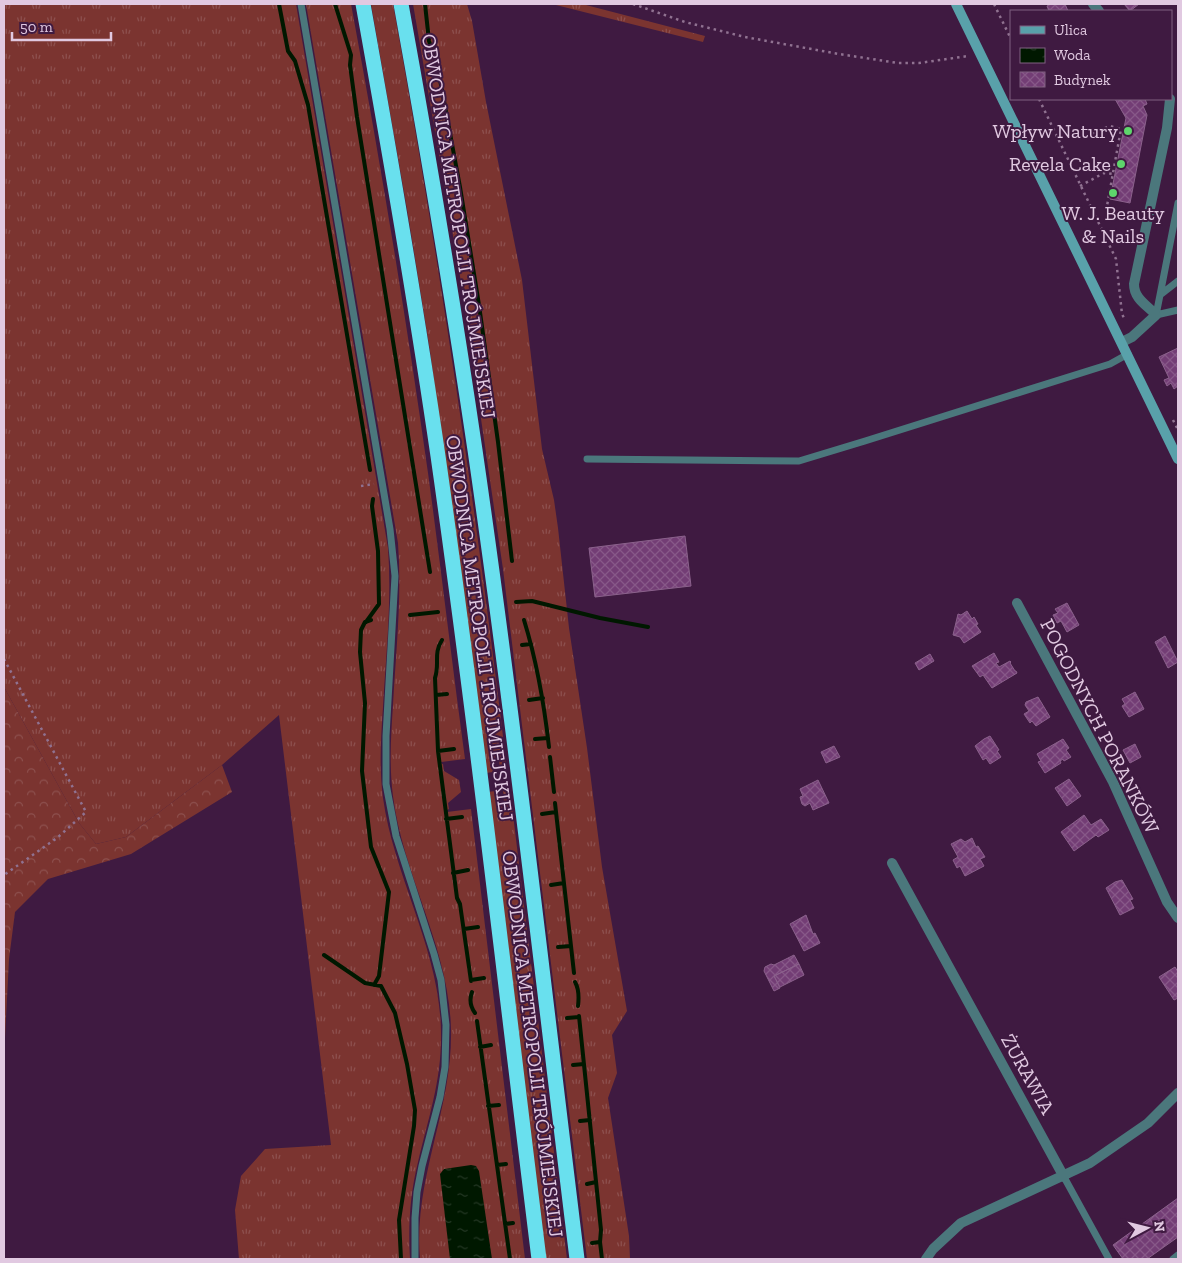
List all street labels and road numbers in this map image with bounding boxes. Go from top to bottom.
street label: OBWODNICA METROPOLII TRÓJMIEJSKIEJ [417,32,501,420]
street label: OBWODNICA METROPOLII TRÓJMIEJSKIEJ [441,434,519,822]
street label: POGODNYCH PORANKÓW [1035,615,1165,838]
street label: OBWODNICA METROPOLII TRÓJMIEJSKIEJ [497,849,569,1239]
street label: ŻURAWIA [996,1030,1060,1119]

